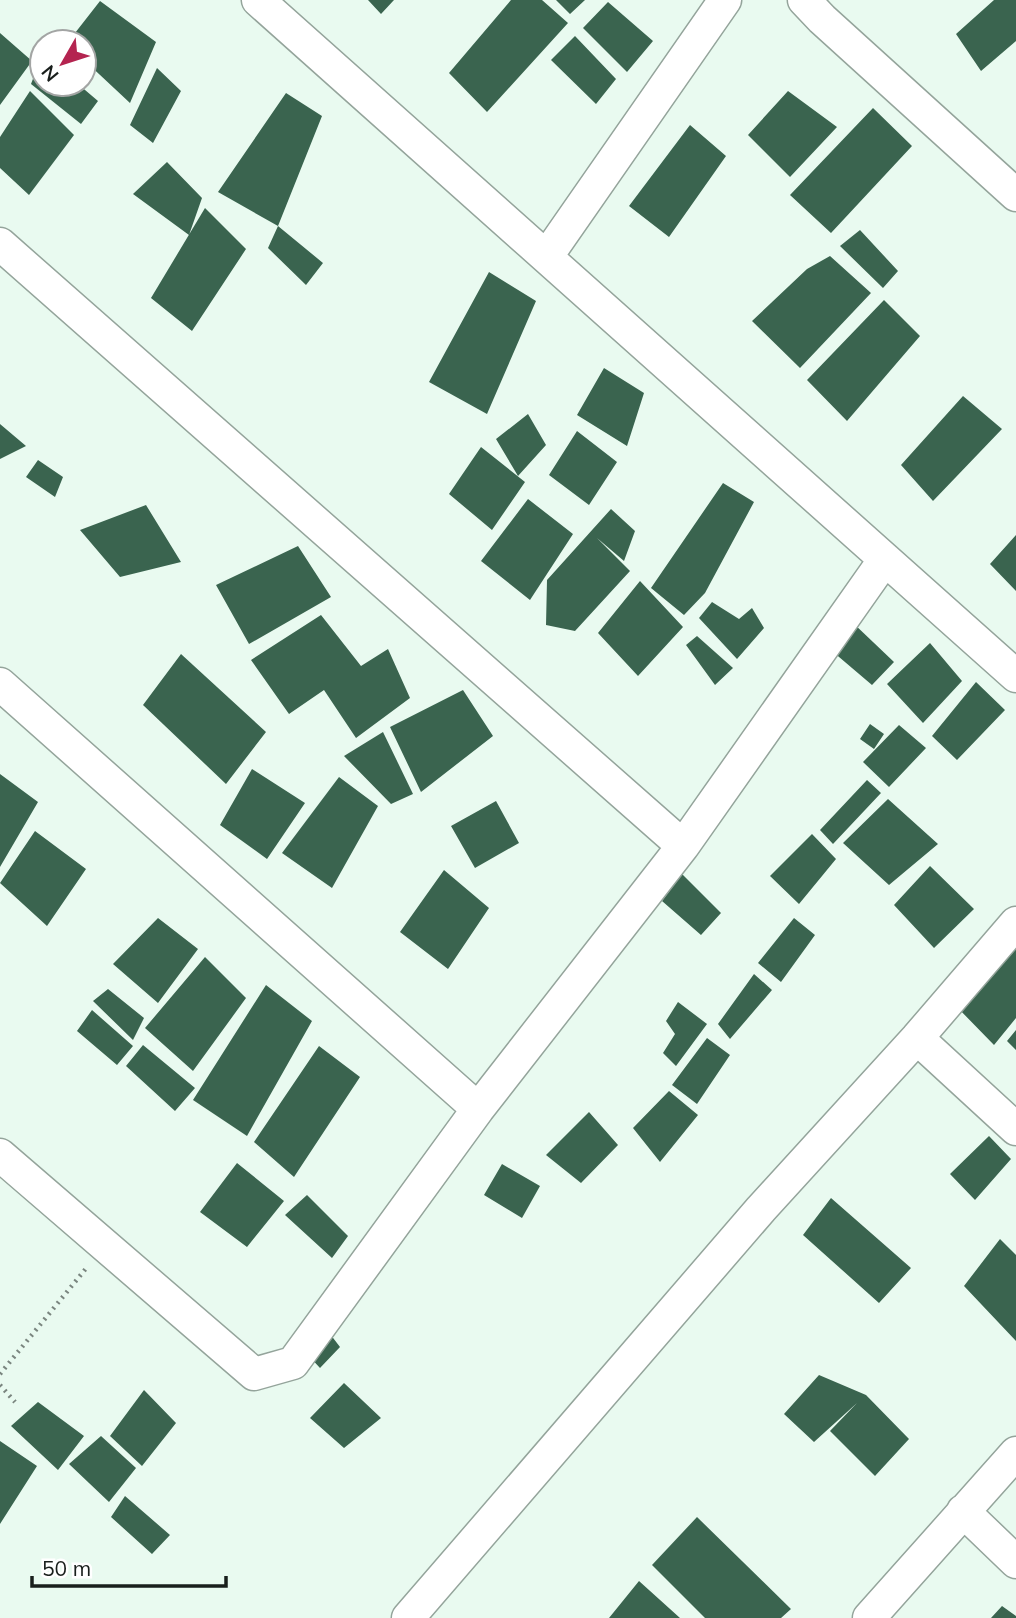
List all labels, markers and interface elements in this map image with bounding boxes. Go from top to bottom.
north arrow [28,28,98,98]
text: N [36,61,64,87]
scale bar [32,1544,226,1588]
text: 50 m [42,1555,91,1581]

